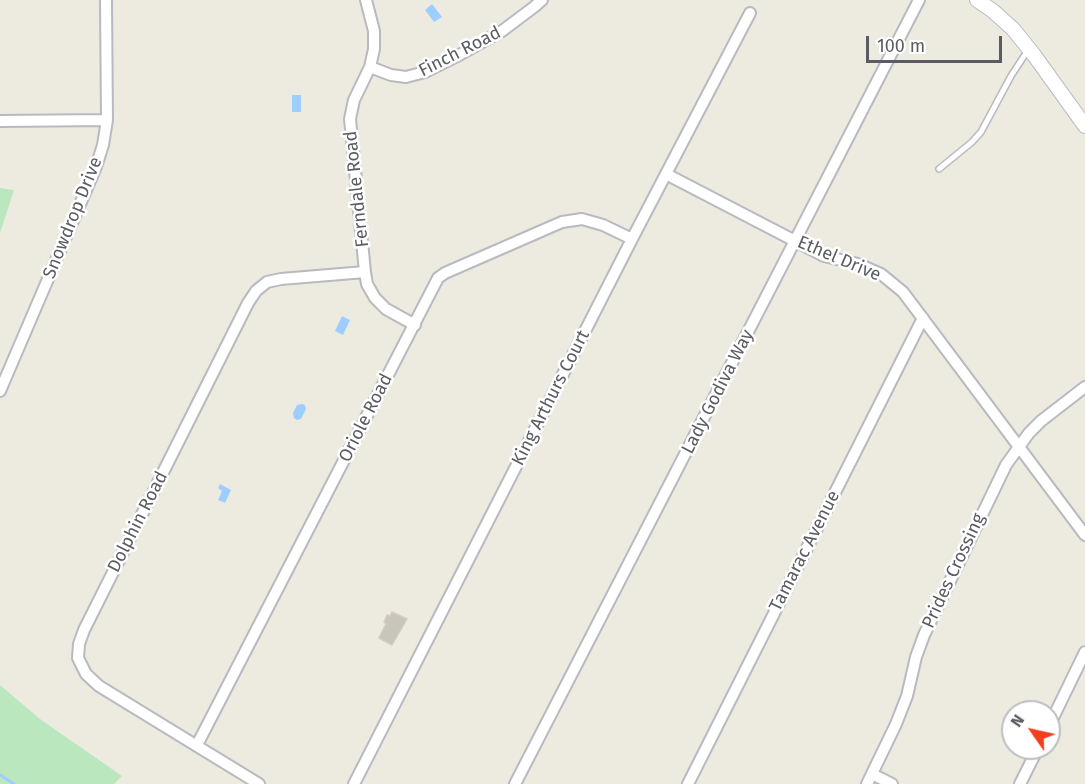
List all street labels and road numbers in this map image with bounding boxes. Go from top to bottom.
street label: Finch Road [415,22,505,82]
street label: Ferndale Road [340,130,374,248]
street label: Snowdrop Drive [39,154,107,282]
street label: Ethel Drive [794,232,884,286]
street label: Lady Godiva Way [677,326,759,458]
street label: King Arthurs Court [508,327,594,469]
street label: Oriole Road [335,370,397,466]
street label: Dolphin Road [103,468,173,576]
street label: Tamarac Avenue [765,487,845,615]
street label: Prides Crossing [918,510,990,632]

